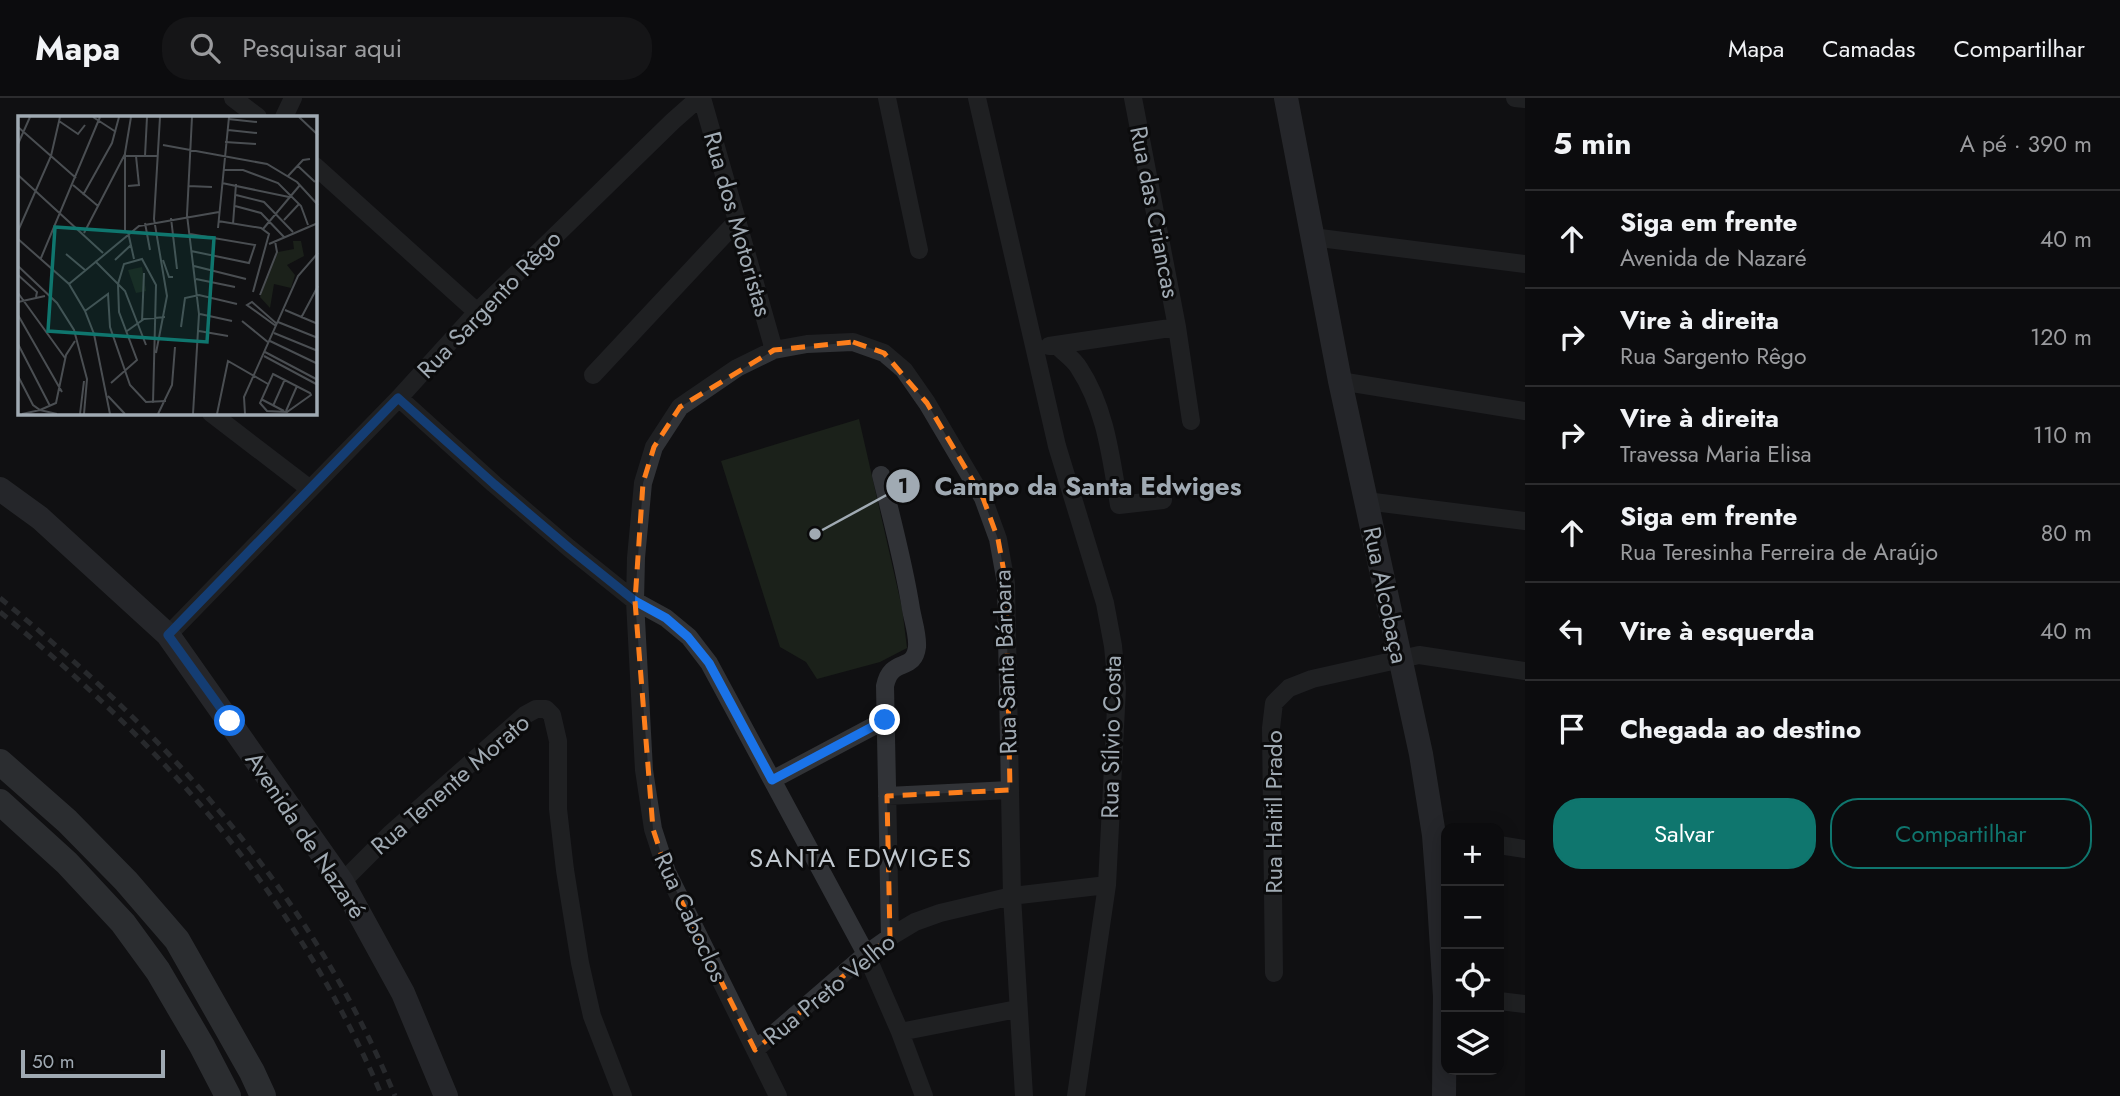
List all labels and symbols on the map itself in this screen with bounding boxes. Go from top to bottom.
inset map [18,116,317,415]
street label: Rua das Criancas [1121,123,1189,301]
street label: Rua dos Motoristas [695,127,781,321]
street label: Rua Sargento Rêgo [409,222,569,386]
callout: Campo da Santa Edwiges [886,462,1256,509]
text: Campo da Santa Edwiges [934,467,1242,505]
text: 1 [898,471,908,501]
street label: Rua Alcobaça [1354,523,1418,667]
street label: Rua Santa Bárbara [984,569,1026,755]
street label: Rua Sílvio Costa [1092,655,1130,819]
route end [869,704,900,735]
route start [214,705,245,736]
street label: Rua Tenente Morato [363,705,537,863]
street label: Rua Haitil Prado [1256,730,1291,894]
street label: Avenida de Nazaré [237,745,375,925]
district label: SANTA EDWIGES [749,839,973,877]
street label: Rua Caboclos [646,846,736,988]
street label: Rua Preto Velho [755,925,903,1053]
scale bar [21,1047,164,1079]

